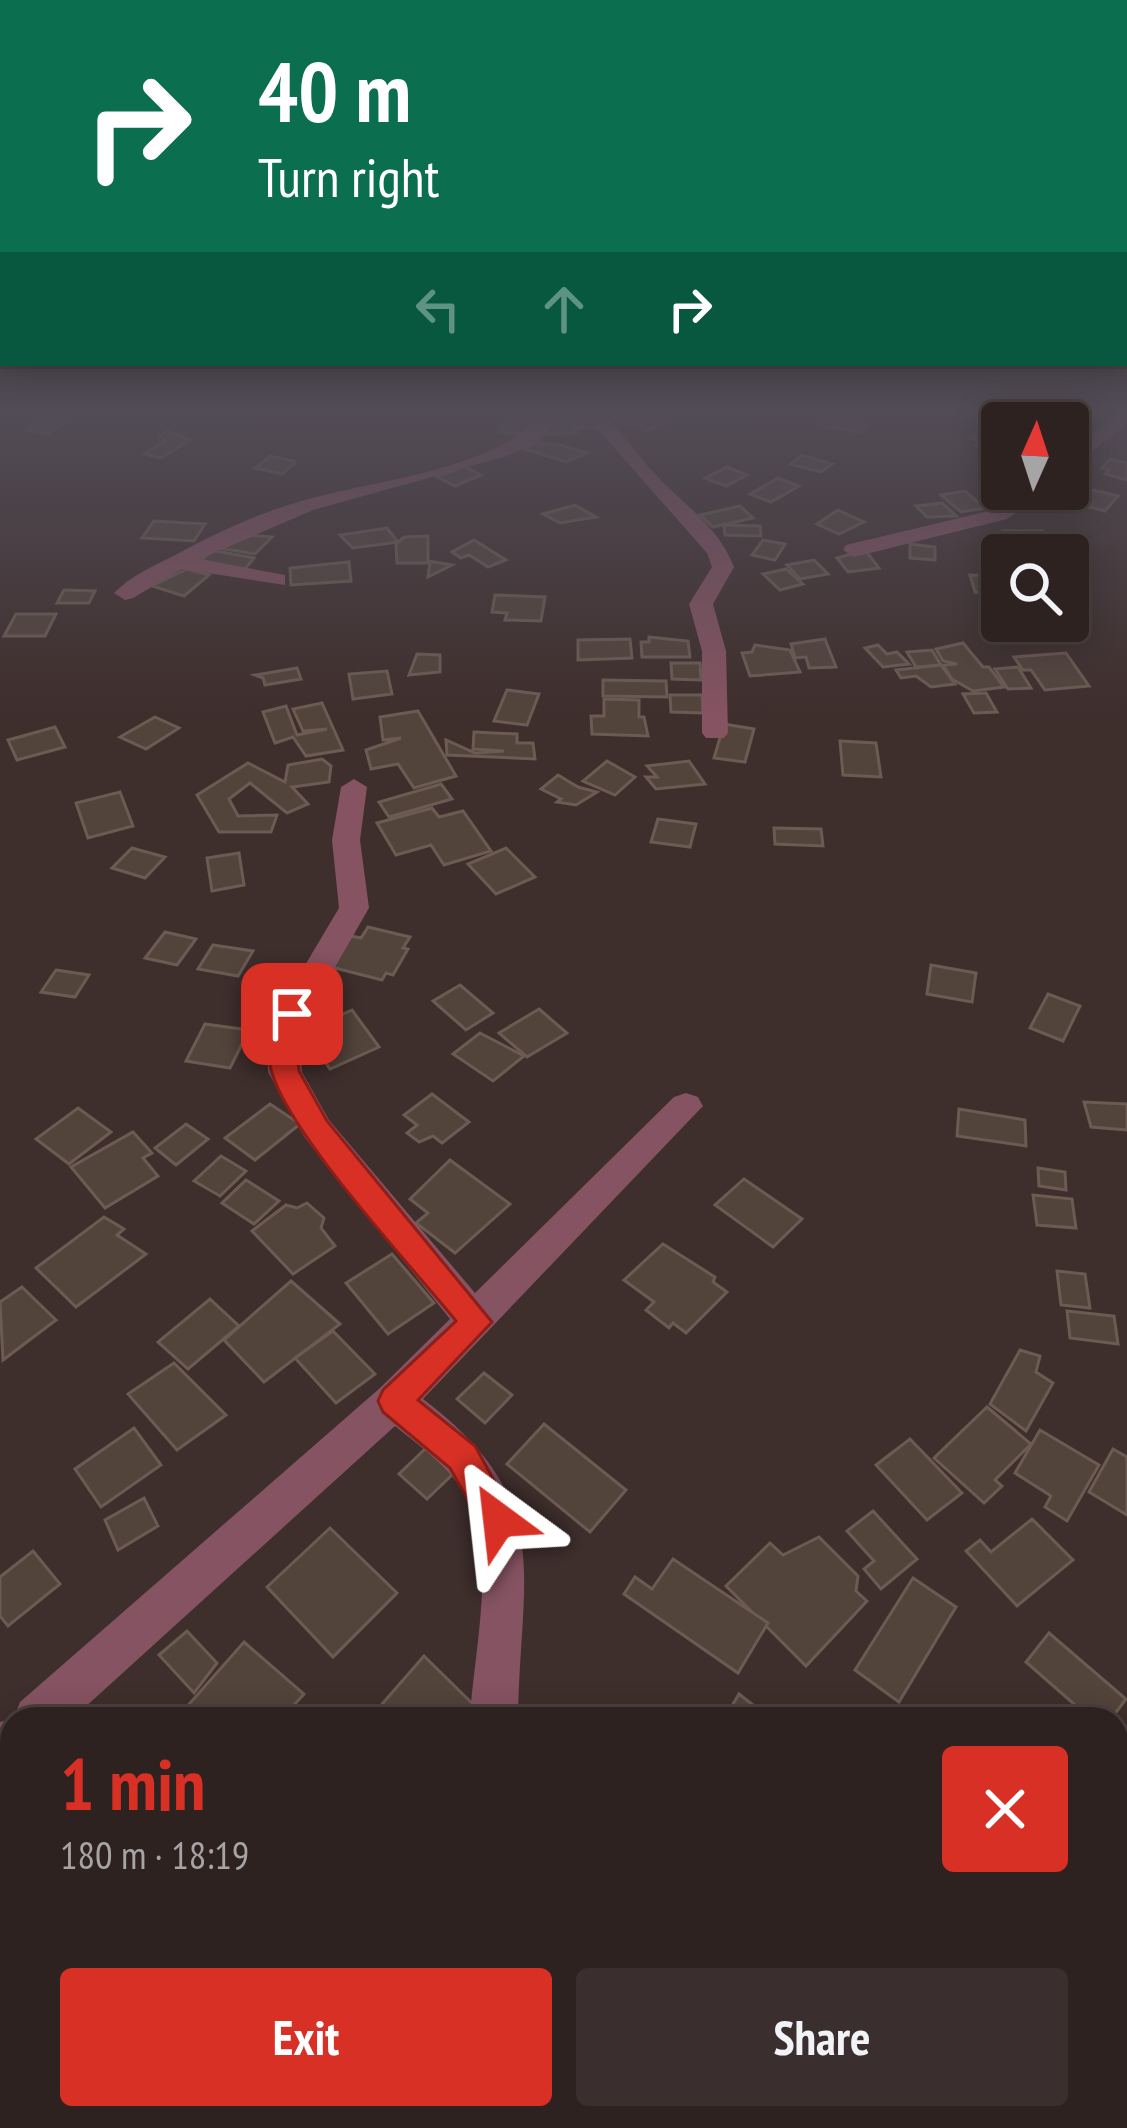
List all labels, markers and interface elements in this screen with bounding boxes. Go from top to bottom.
text: 40 m [258,36,411,145]
icon: right [60,48,216,204]
text: Turn right [258,142,439,212]
icon: left [405,276,471,342]
icon: ahead [531,276,597,342]
icon: right [657,276,723,342]
north arrow [981,402,1089,510]
map controls [981,402,1089,642]
button: search [981,534,1089,642]
pin [241,963,343,1065]
icon: arrive [259,981,325,1047]
position arrow [436,1457,562,1583]
text: 1 min [60,1737,205,1830]
button: close [942,1746,1068,1872]
text: 180 m · 18:19 [60,1829,249,1880]
button: Exit [60,1968,552,2106]
button: Share [576,1968,1068,2106]

